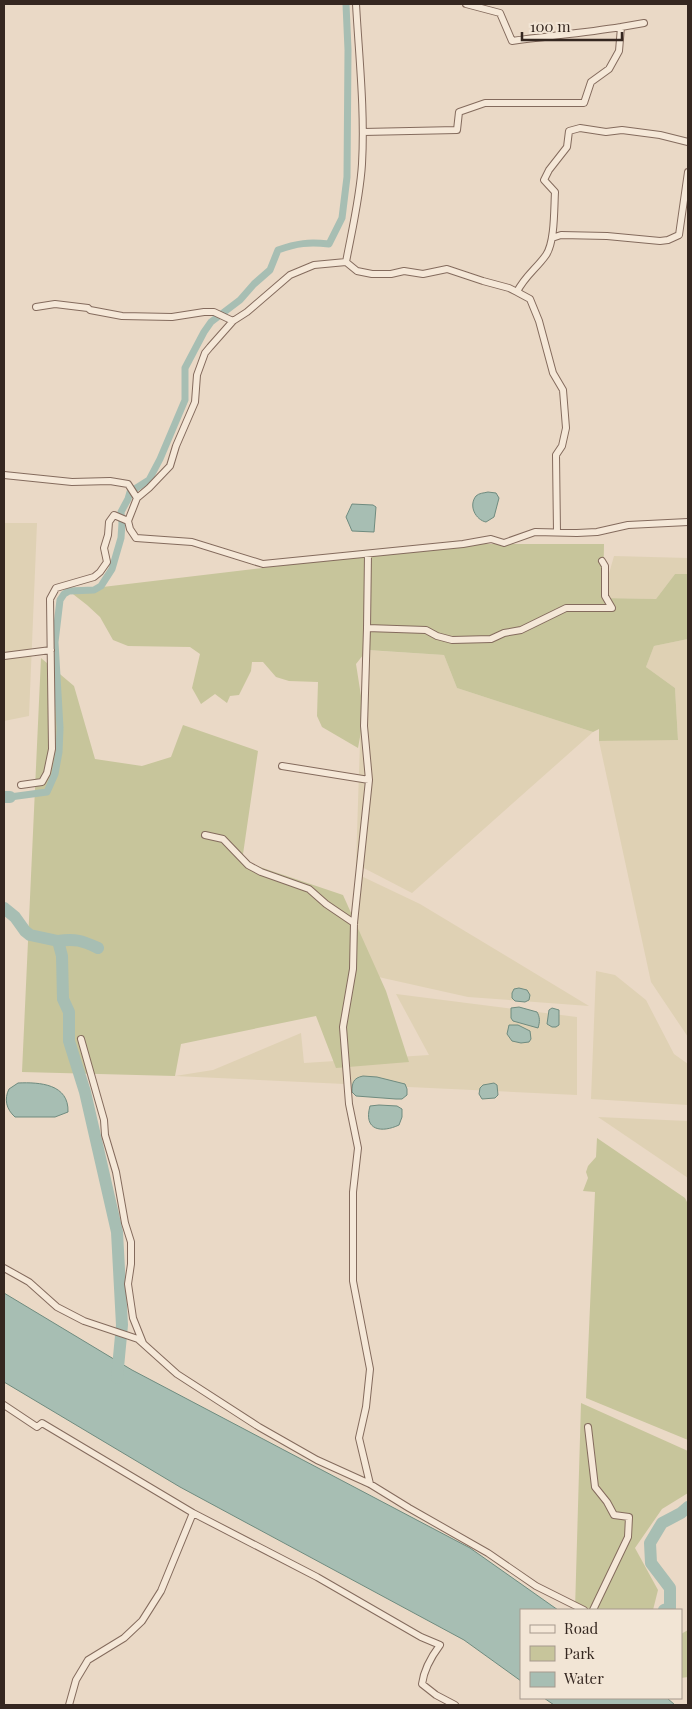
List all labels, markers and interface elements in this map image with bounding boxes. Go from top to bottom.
scale bar [522,10,622,42]
text: 100 m [530,16,571,36]
legend [520,1609,682,1699]
text: Road [564,1618,598,1638]
text: Park [564,1643,596,1663]
text: Water [563,1668,604,1688]

